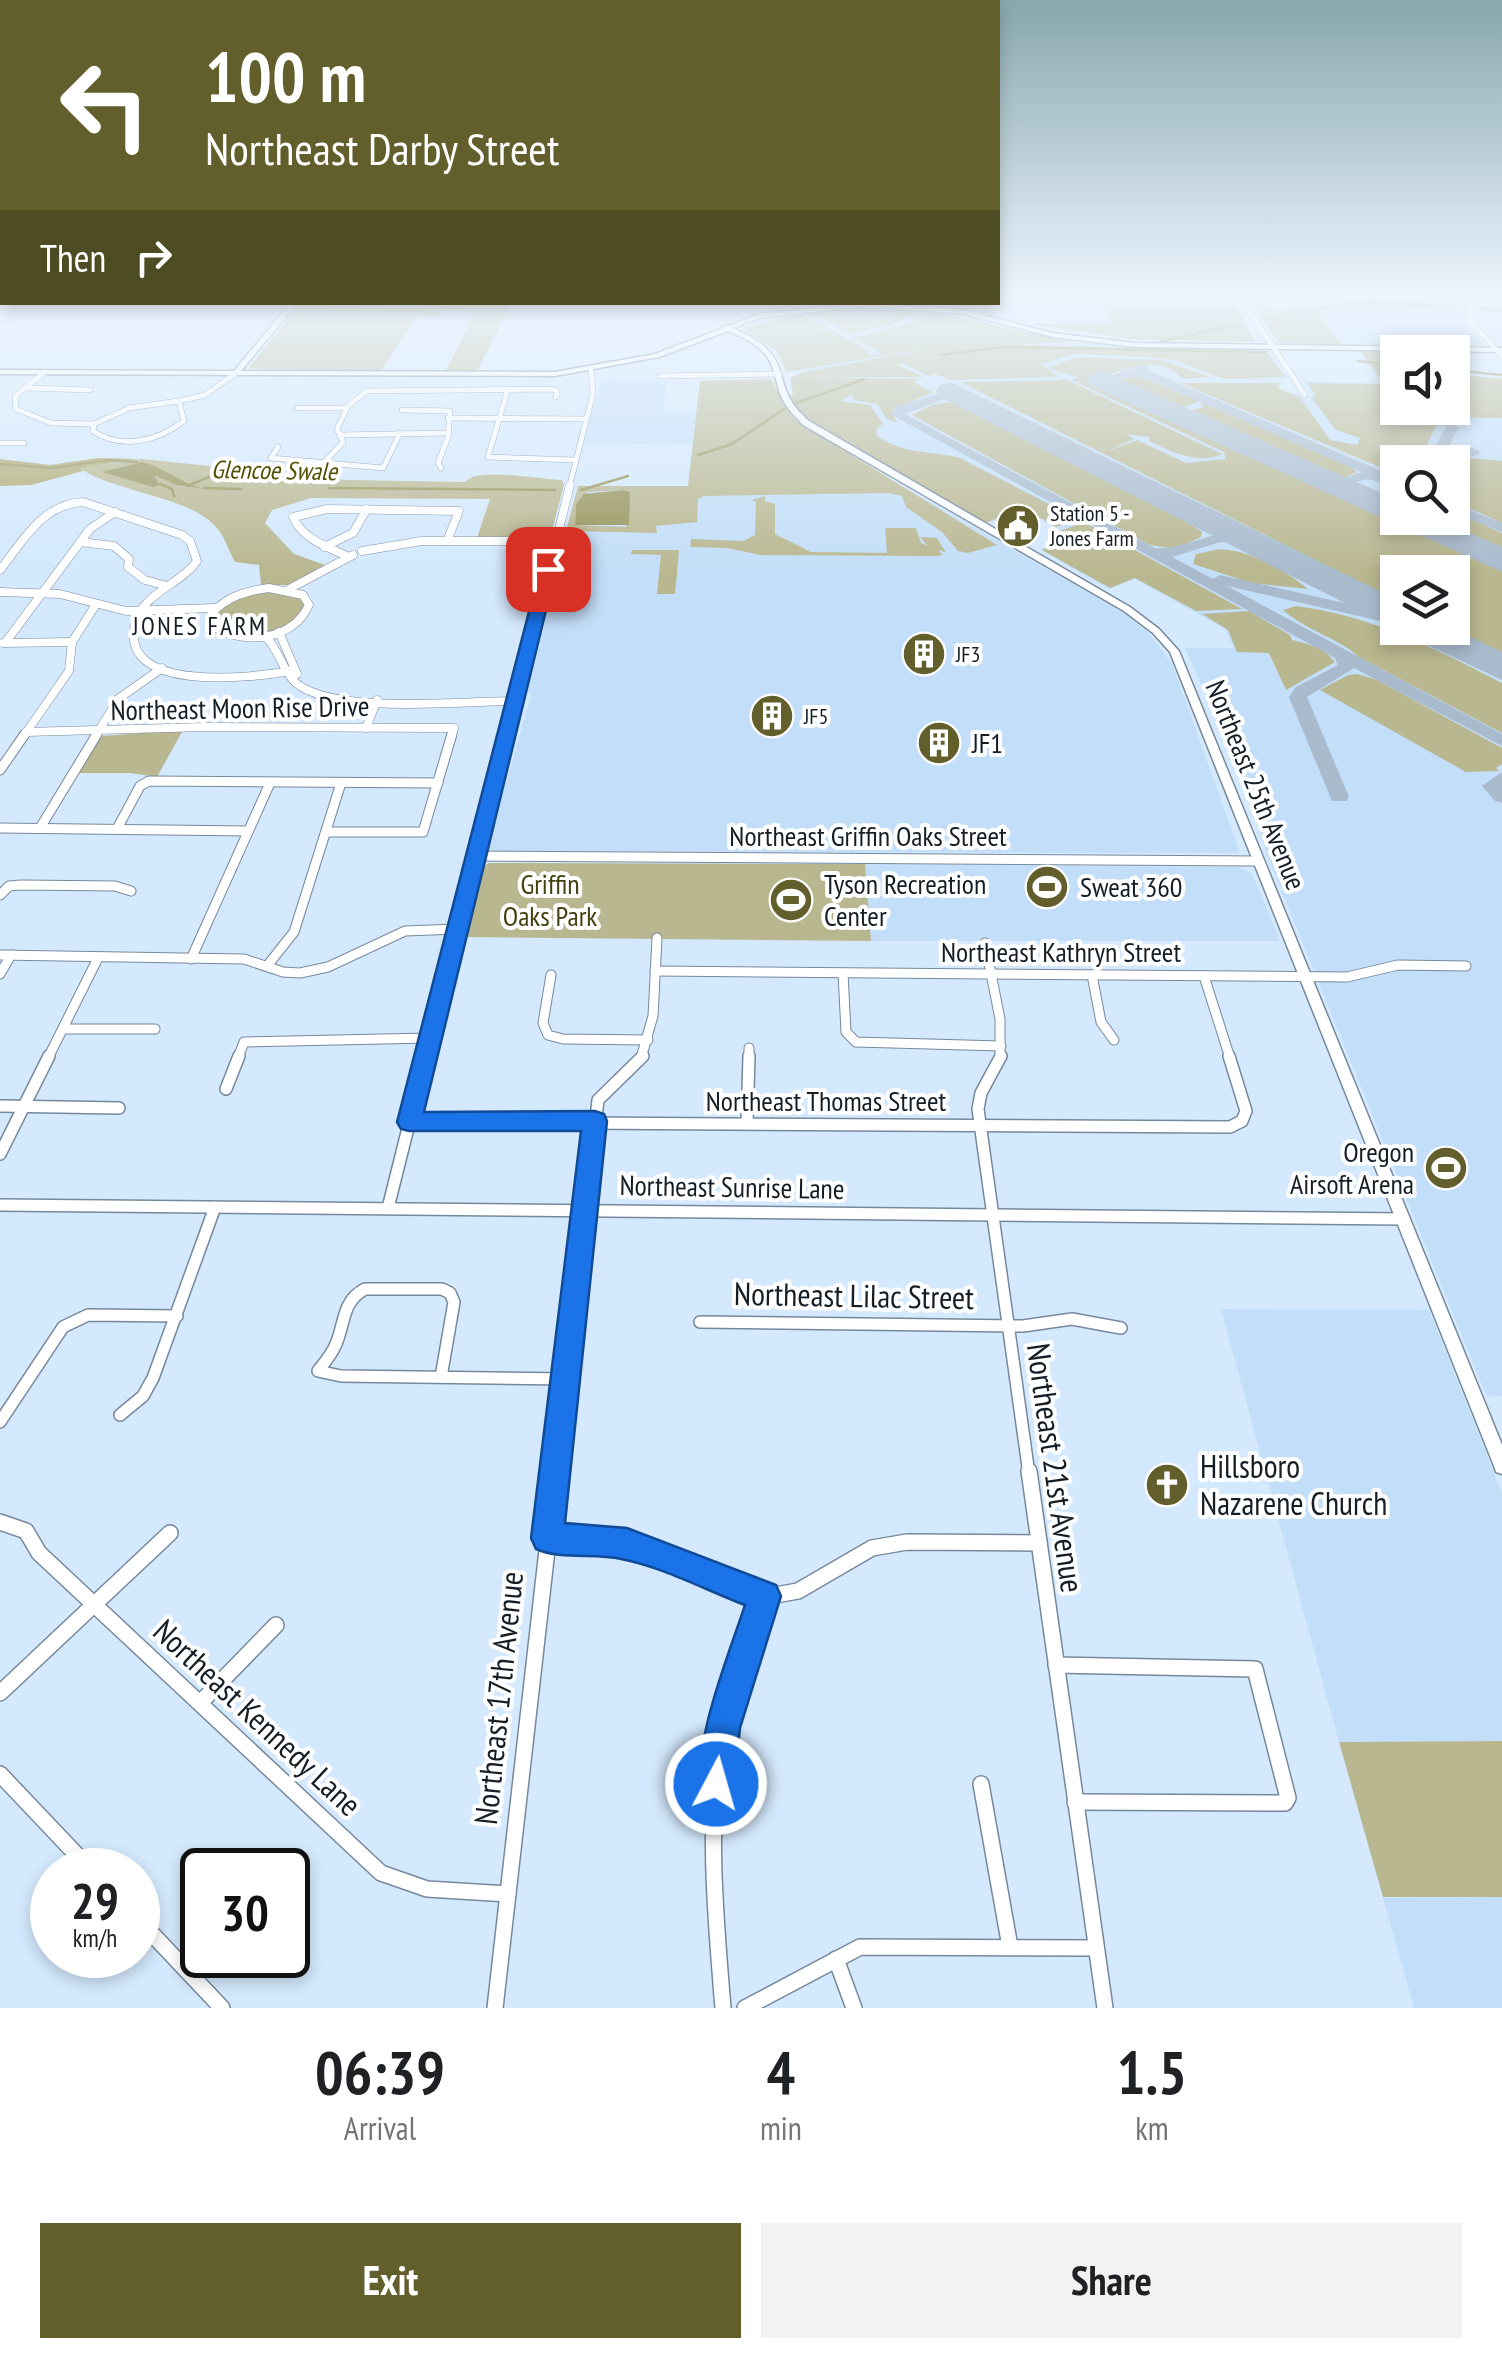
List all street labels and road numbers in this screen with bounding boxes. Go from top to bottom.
street label: Northeast 25th Avenue [1198,675,1315,895]
street label: Northeast Moon Rise Drive [110,687,370,728]
street label: Northeast Griffin Oaks Street [729,817,1007,854]
street label: Northeast Kathryn Street [941,933,1181,970]
street label: Northeast Thomas Street [706,1082,946,1119]
street label: Northeast Sunrise Lane [619,1166,845,1207]
street label: Northeast Lilac Street [734,1272,975,1318]
street label: Northeast 21st Avenue [1018,1341,1094,1595]
street label: Northeast 17th Avenue [464,1569,532,1826]
street label: Northeast Kennedy Lane [145,1610,371,1825]

